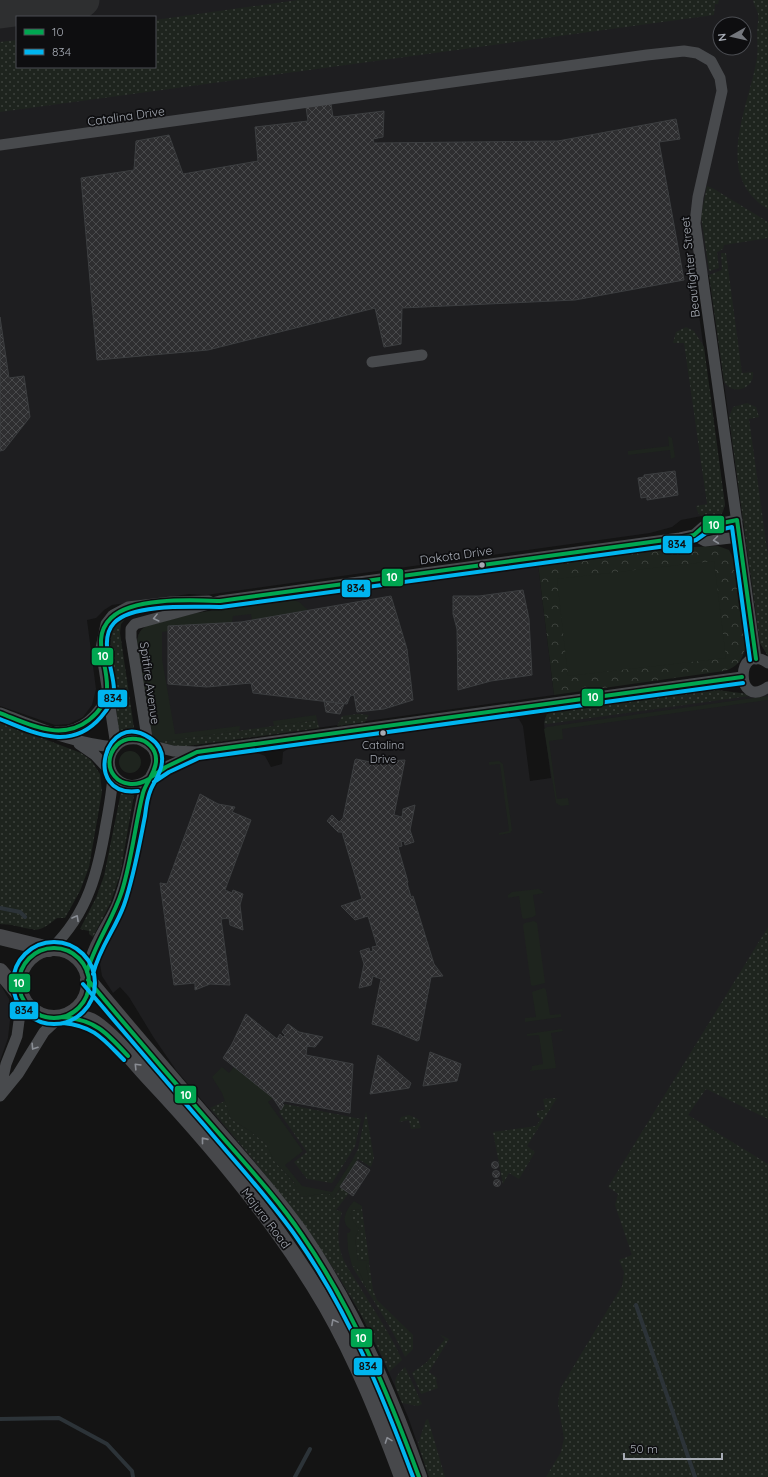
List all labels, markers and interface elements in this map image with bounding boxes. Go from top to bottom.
legend [16,16,156,68]
north arrow [712,16,752,56]
text: 10 [52,24,64,39]
text: N [715,32,730,42]
text: 834 [52,44,71,59]
street label: Catalina Drive [86,103,166,129]
street label: Beaufighter Street [677,216,703,318]
line badge: 10 [702,515,725,534]
text: 10 [708,518,720,532]
line badge: 834 [662,535,693,554]
one-way arrow [713,535,719,544]
text: 834 [668,537,687,551]
street label: Dakota Drive [419,542,493,567]
unlabelled marker [477,560,487,570]
line badge: 10 [381,568,404,587]
text: 10 [386,570,398,584]
line badge: 834 [341,579,371,598]
text: 834 [347,581,366,595]
one-way arrow [152,613,159,622]
street label: Spitfire Avenue [137,641,163,725]
line badge: 10 [91,647,114,666]
text: 10 [97,649,109,663]
line badge: 10 [581,688,604,707]
line badge: 834 [97,689,128,708]
text: 10 [587,690,599,704]
text: 834 [104,691,123,705]
marker: Catalina Drive [378,728,388,738]
place label: Catalina Drive [362,738,404,766]
one-way arrow [72,915,79,922]
line badge: 10 [8,973,31,993]
text: 10 [13,976,25,990]
line badge: 834 [9,1001,39,1020]
text: 834 [15,1003,34,1017]
one-way arrow [31,1043,39,1050]
one-way arrow [135,1063,142,1071]
line badge: 10 [174,1085,197,1104]
text: 10 [180,1088,192,1102]
one-way arrow [202,1137,209,1144]
street label: Majura Road [238,1185,294,1251]
one-way arrow [332,1319,339,1326]
line badge: 10 [350,1328,373,1348]
text: 10 [355,1331,367,1345]
line badge: 834 [353,1357,383,1376]
text: 834 [359,1359,378,1373]
scale bar [624,1435,722,1461]
one-way arrow [384,1437,393,1444]
text: 50 m [630,1441,658,1456]

